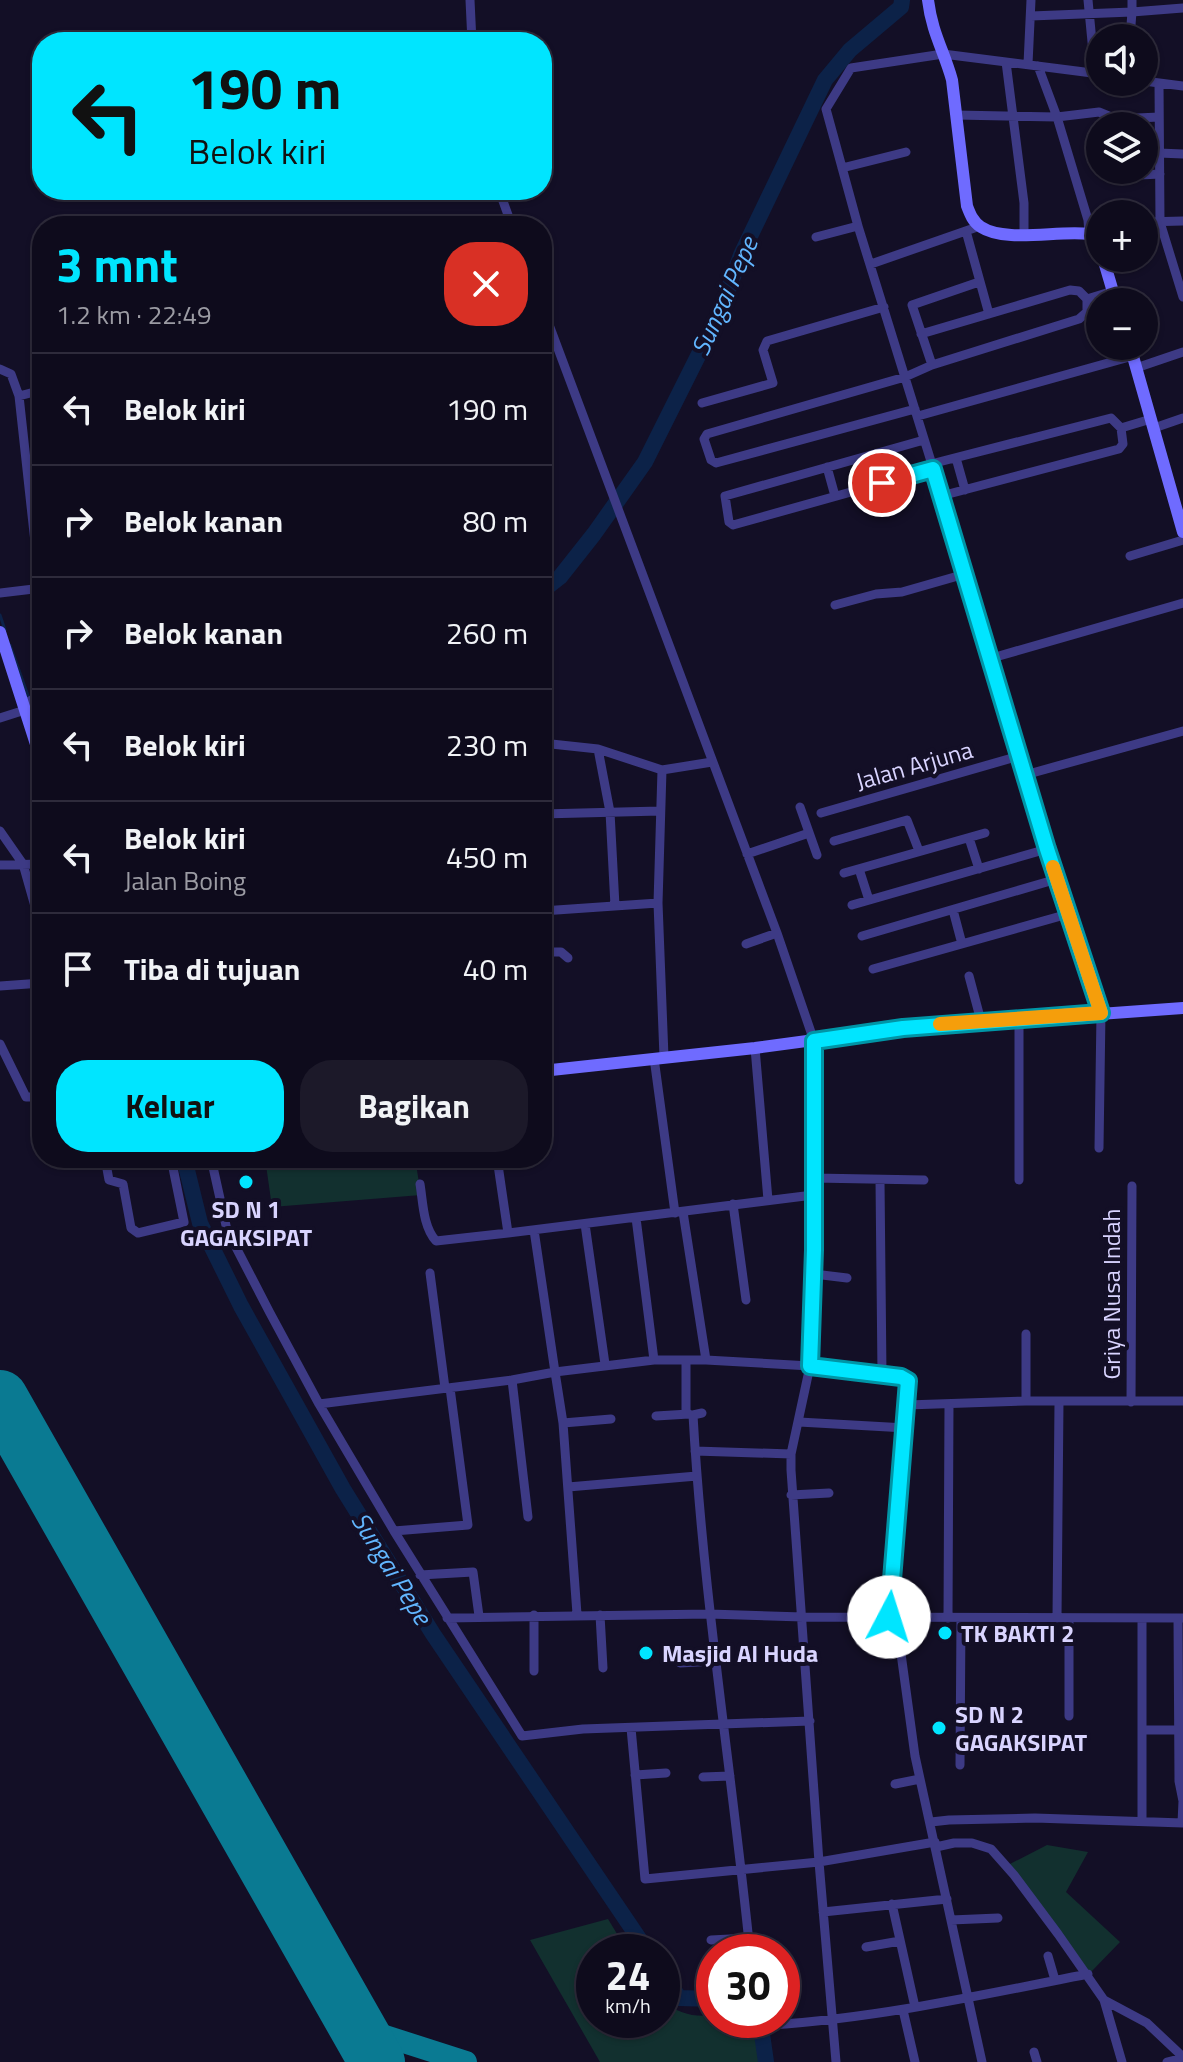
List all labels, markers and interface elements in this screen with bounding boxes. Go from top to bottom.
map controls [1086,24,1158,360]
button: sound [1086,24,1158,96]
text: 190 m [188,46,341,131]
icon: left [56,64,160,168]
button: layers [1086,112,1158,184]
text: Belok kiri [188,123,326,178]
button: + [1086,200,1158,272]
text: 3 mnt [56,228,178,301]
water label: Sungai Pepe [680,229,768,362]
button: close [444,242,528,326]
button: − [1086,288,1158,360]
text: 1.2 km · 22:49 [56,295,212,334]
text: Belok kiri [124,386,246,432]
text: 190 m [446,386,528,432]
icon: left [56,387,100,431]
pin [848,449,916,517]
icon: arrive [860,461,904,505]
text: Belok kanan [124,498,283,544]
text: 80 m [463,498,528,544]
icon: right [56,499,100,543]
text: Belok kanan [124,610,283,656]
text: 260 m [446,610,528,656]
icon: right [56,611,100,655]
text: Belok kiri [124,722,246,768]
text: 230 m [446,722,528,768]
icon: left [56,723,100,767]
street label: Jalan Arjuna [851,731,977,799]
text: Belok kiri [124,815,246,861]
text: 450 m [446,834,528,880]
icon: left [56,835,100,879]
text: Jalan Boing [124,861,246,900]
text: Tiba di tujuan [124,946,300,992]
text: 40 m [463,946,528,992]
icon: arrive [56,947,100,991]
button: Keluar [56,1060,284,1152]
button: Bagikan [300,1060,528,1152]
marker: SD N 1 GAGAKSIPAT [237,1173,255,1191]
place label: SD N 1 GAGAKSIPAT [180,1191,312,1255]
street label: Griya Nusa Indah [1093,1209,1129,1379]
water label: Sungai Pepe [342,1504,443,1634]
position arrow [847,1575,931,1659]
place label: TK BAKTI 2 [961,1615,1074,1651]
marker: TK BAKTI 2 [936,1624,954,1642]
place label: Masjid Al Huda [662,1635,818,1671]
marker: Masjid Al Huda [637,1644,655,1662]
place label: SD N 2 GAGAKSIPAT [955,1696,1087,1760]
marker: SD N 2 GAGAKSIPAT [930,1719,948,1737]
speed limit sign: 30 [696,1934,800,2038]
text: 24 [606,1945,650,2006]
text: km/h [605,1990,651,2021]

